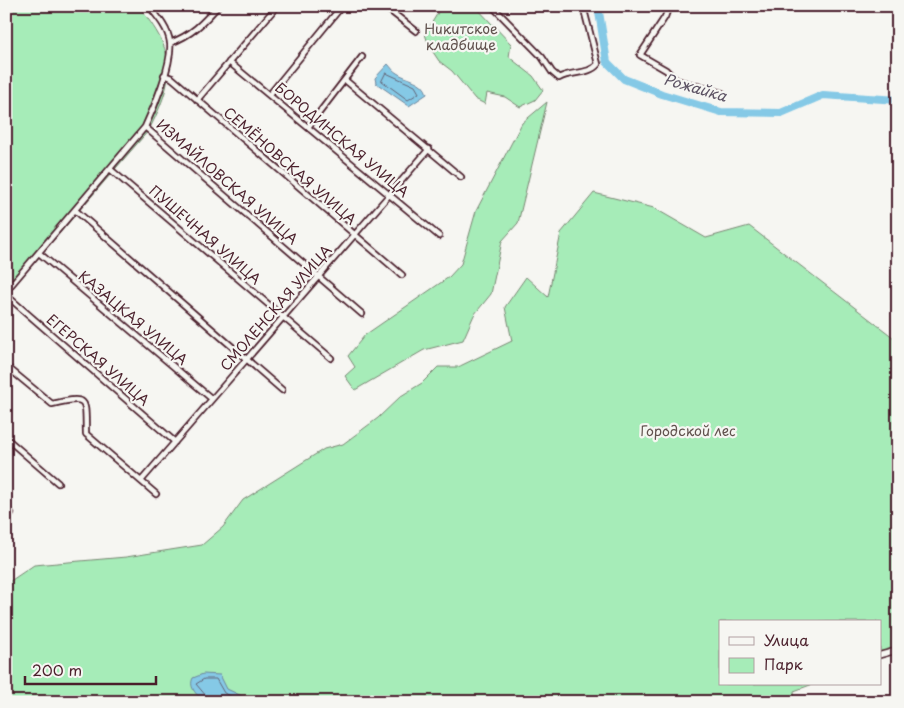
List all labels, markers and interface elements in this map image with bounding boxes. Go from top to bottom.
park label: Никитское кладбище [424,18,498,55]
water label: Рожайка [661,67,730,107]
street label: БОРОДИНСКАЯ УЛИЦА [271,77,414,202]
street label: СЕМЁНОВСКАЯ УЛИЦА [219,102,362,230]
street label: ИЗМАЙЛОВСКАЯ УЛИЦА [152,114,303,249]
street label: ПУШЕЧНАЯ УЛИЦА [145,180,266,289]
street label: СМОЛЕНСКАЯ УЛИЦА [215,240,336,375]
street label: КАЗАЦКАЯ УЛИЦА [74,265,193,370]
street label: ЕГЕРСКАЯ УЛИЦА [42,309,155,410]
park label: Городской лес [640,420,736,441]
legend [719,620,882,686]
text: Улица [764,628,809,651]
text: Парк [764,652,803,675]
scale bar [25,653,156,685]
text: 200 m [32,658,82,681]

